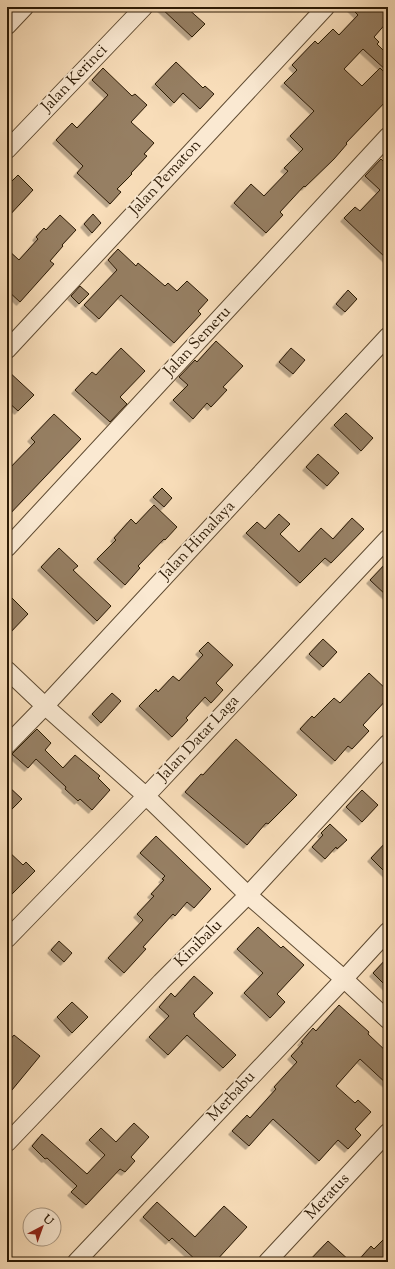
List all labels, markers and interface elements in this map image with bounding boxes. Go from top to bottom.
street label: Jalan Kerinci [36,40,114,119]
street label: Jalan Pematon [124,134,208,222]
street label: Jalan Semeru [158,301,237,383]
street label: Jalan Himalaya [154,496,241,587]
street label: Jalan Datar Laga [152,690,246,788]
street label: Kinibalu [170,915,228,973]
street label: Merbabu [203,1067,261,1127]
street label: Meratus [300,1169,356,1225]
north arrow [22,1207,62,1247]
text: U [39,1211,57,1229]

